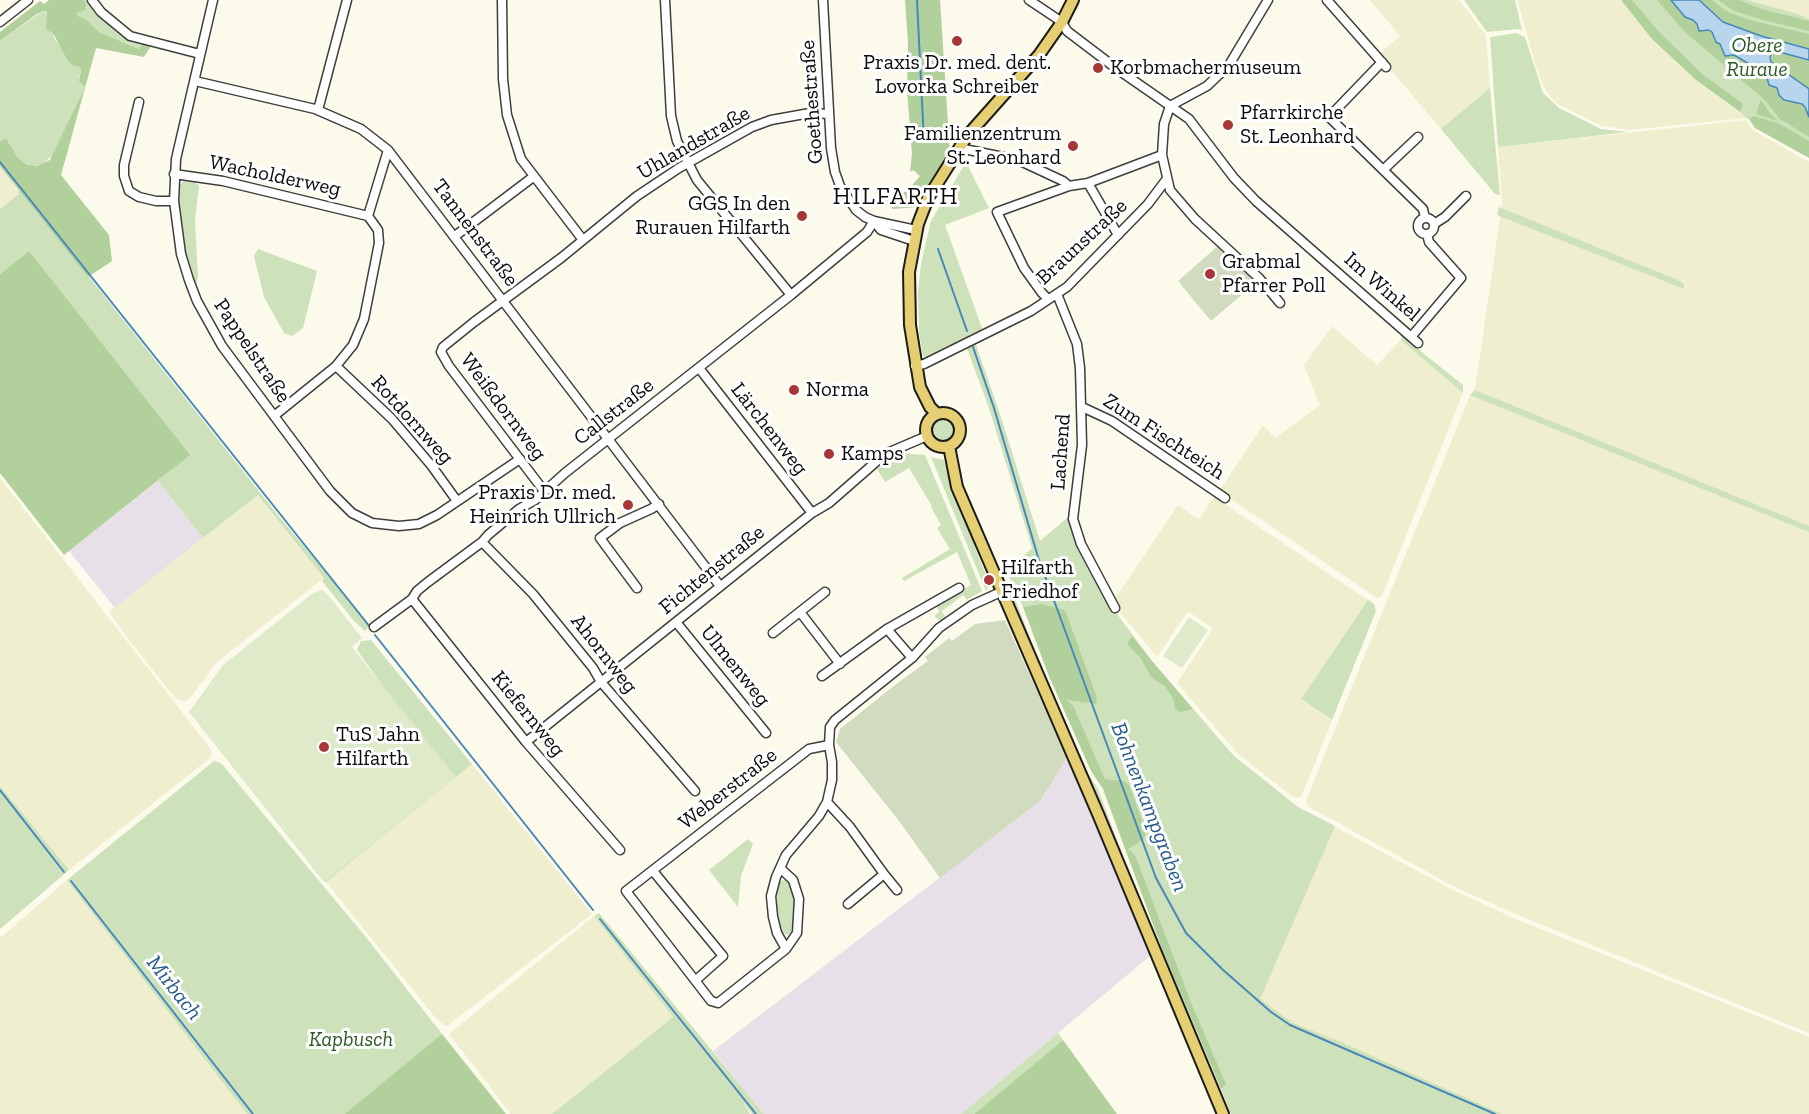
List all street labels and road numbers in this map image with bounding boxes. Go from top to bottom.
street label: Goethestraße [795,39,829,165]
street label: Uhlandstraße [633,101,755,185]
street label: Wacholderweg [207,150,343,202]
street label: Tannenstraße [426,174,524,292]
street label: Braunstraße [1031,194,1133,290]
street label: Im Winkel [1339,247,1425,327]
street label: Pappelstraße [208,294,296,408]
street label: Weißdornweg [454,348,552,466]
street label: Rotdornweg [365,370,459,470]
street label: Callstraße [569,373,659,451]
street label: Lärchenweg [725,378,813,480]
street label: Zum Fischteich [1098,388,1230,486]
street label: Lachend [1046,413,1076,491]
street label: Fichtenstraße [654,520,770,620]
street label: Ahornweg [565,609,643,699]
street label: Ulmenweg [695,620,775,712]
street label: Kiefernweg [486,666,570,762]
street label: Weberstraße [674,743,782,835]

